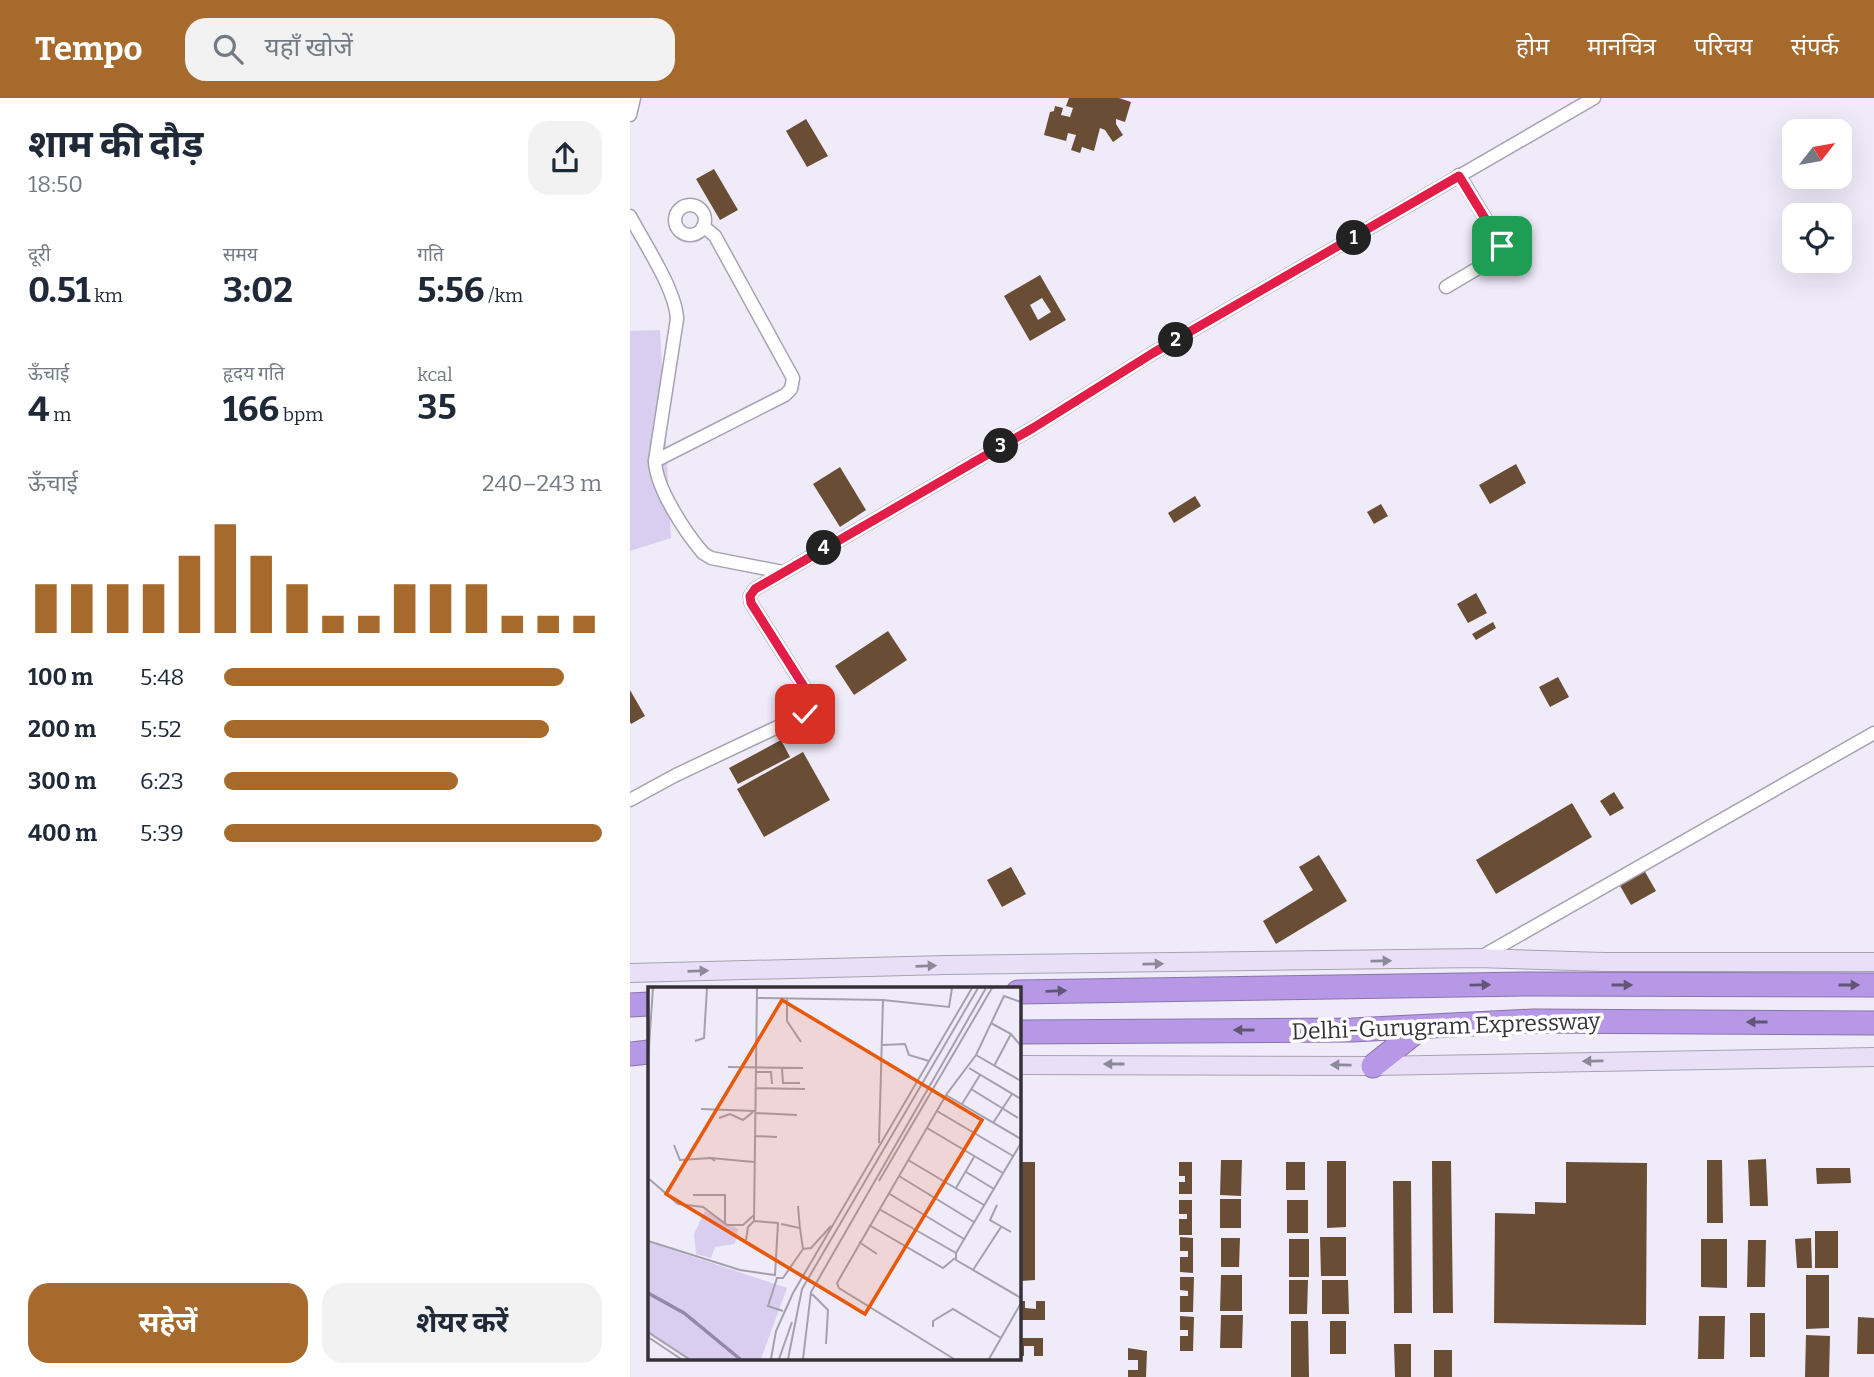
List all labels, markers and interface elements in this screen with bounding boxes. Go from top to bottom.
search box [185,18,675,81]
text: Tempo [35,29,143,69]
icon: search [209,30,247,68]
text: यहाँ खोजें [265,32,353,63]
text: होम [1516,33,1549,61]
text: मानचित्र [1587,33,1656,61]
text: परिचय [1694,33,1753,61]
text: संपर्क [1791,33,1839,61]
north arrow [1782,119,1852,189]
map controls [1782,119,1852,273]
text: शाम की दौड़ [28,121,203,167]
button: share [528,121,602,195]
text: 18:50 [28,170,83,198]
button: locate [1782,203,1852,273]
pin [1472,216,1532,276]
pin: 1 [1336,220,1372,256]
text: 1 [1349,226,1358,249]
icon: arrive [1483,227,1521,265]
text: दूरी [28,243,51,266]
text: समय [223,243,258,266]
text: गति [417,243,444,266]
text: 0.51 [28,269,91,311]
text: 3:02 [223,269,293,311]
text: 5:56 [417,269,484,311]
text: km [91,284,123,307]
text: /km [484,284,523,307]
pin: 2 [1158,322,1194,358]
text: 2 [1170,328,1181,351]
text: ऊँचाई [28,362,69,385]
text: हृदय गति [223,362,284,385]
text: kcal [417,363,453,386]
text: 35 [417,386,457,428]
text: 4 [28,388,49,430]
text: 166 [223,388,279,430]
text: m [49,403,71,426]
text: bpm [279,403,323,426]
pin: 3 [984,428,1018,464]
text: 3 [995,434,1006,457]
text: ऊँचाई [28,469,78,497]
text: 240–243 m [482,469,602,497]
pin: 4 [806,531,842,566]
text: 4 [818,536,829,559]
text: 100 m [28,663,93,691]
text: 5:48 [140,663,184,691]
pin [775,684,835,744]
icon: check [786,695,824,733]
text: 200 m [28,715,96,743]
text: 5:52 [140,715,182,743]
text: 300 m [28,767,97,795]
text: 6:23 [140,767,184,795]
text: 400 m [28,819,97,847]
text: 5:39 [140,819,184,847]
one-way arrow [1370,955,1392,967]
one-way arrow [1142,958,1164,969]
one-way arrow [915,960,937,971]
one-way arrow [687,965,709,976]
one-way arrow [1469,979,1491,991]
one-way arrow [1611,979,1633,991]
one-way arrow [1839,979,1861,991]
one-way arrow [1045,985,1067,997]
inset map [648,987,1020,1360]
street label: Delhi-Gurugram Expressway [1291,1007,1602,1045]
one-way arrow [1746,1016,1768,1028]
one-way arrow [1233,1024,1255,1036]
one-way arrow [1582,1055,1604,1066]
one-way arrow [1102,1058,1124,1070]
one-way arrow [1330,1059,1352,1071]
button: सहेजें [28,1283,308,1363]
button: शेयर करें [322,1283,602,1363]

